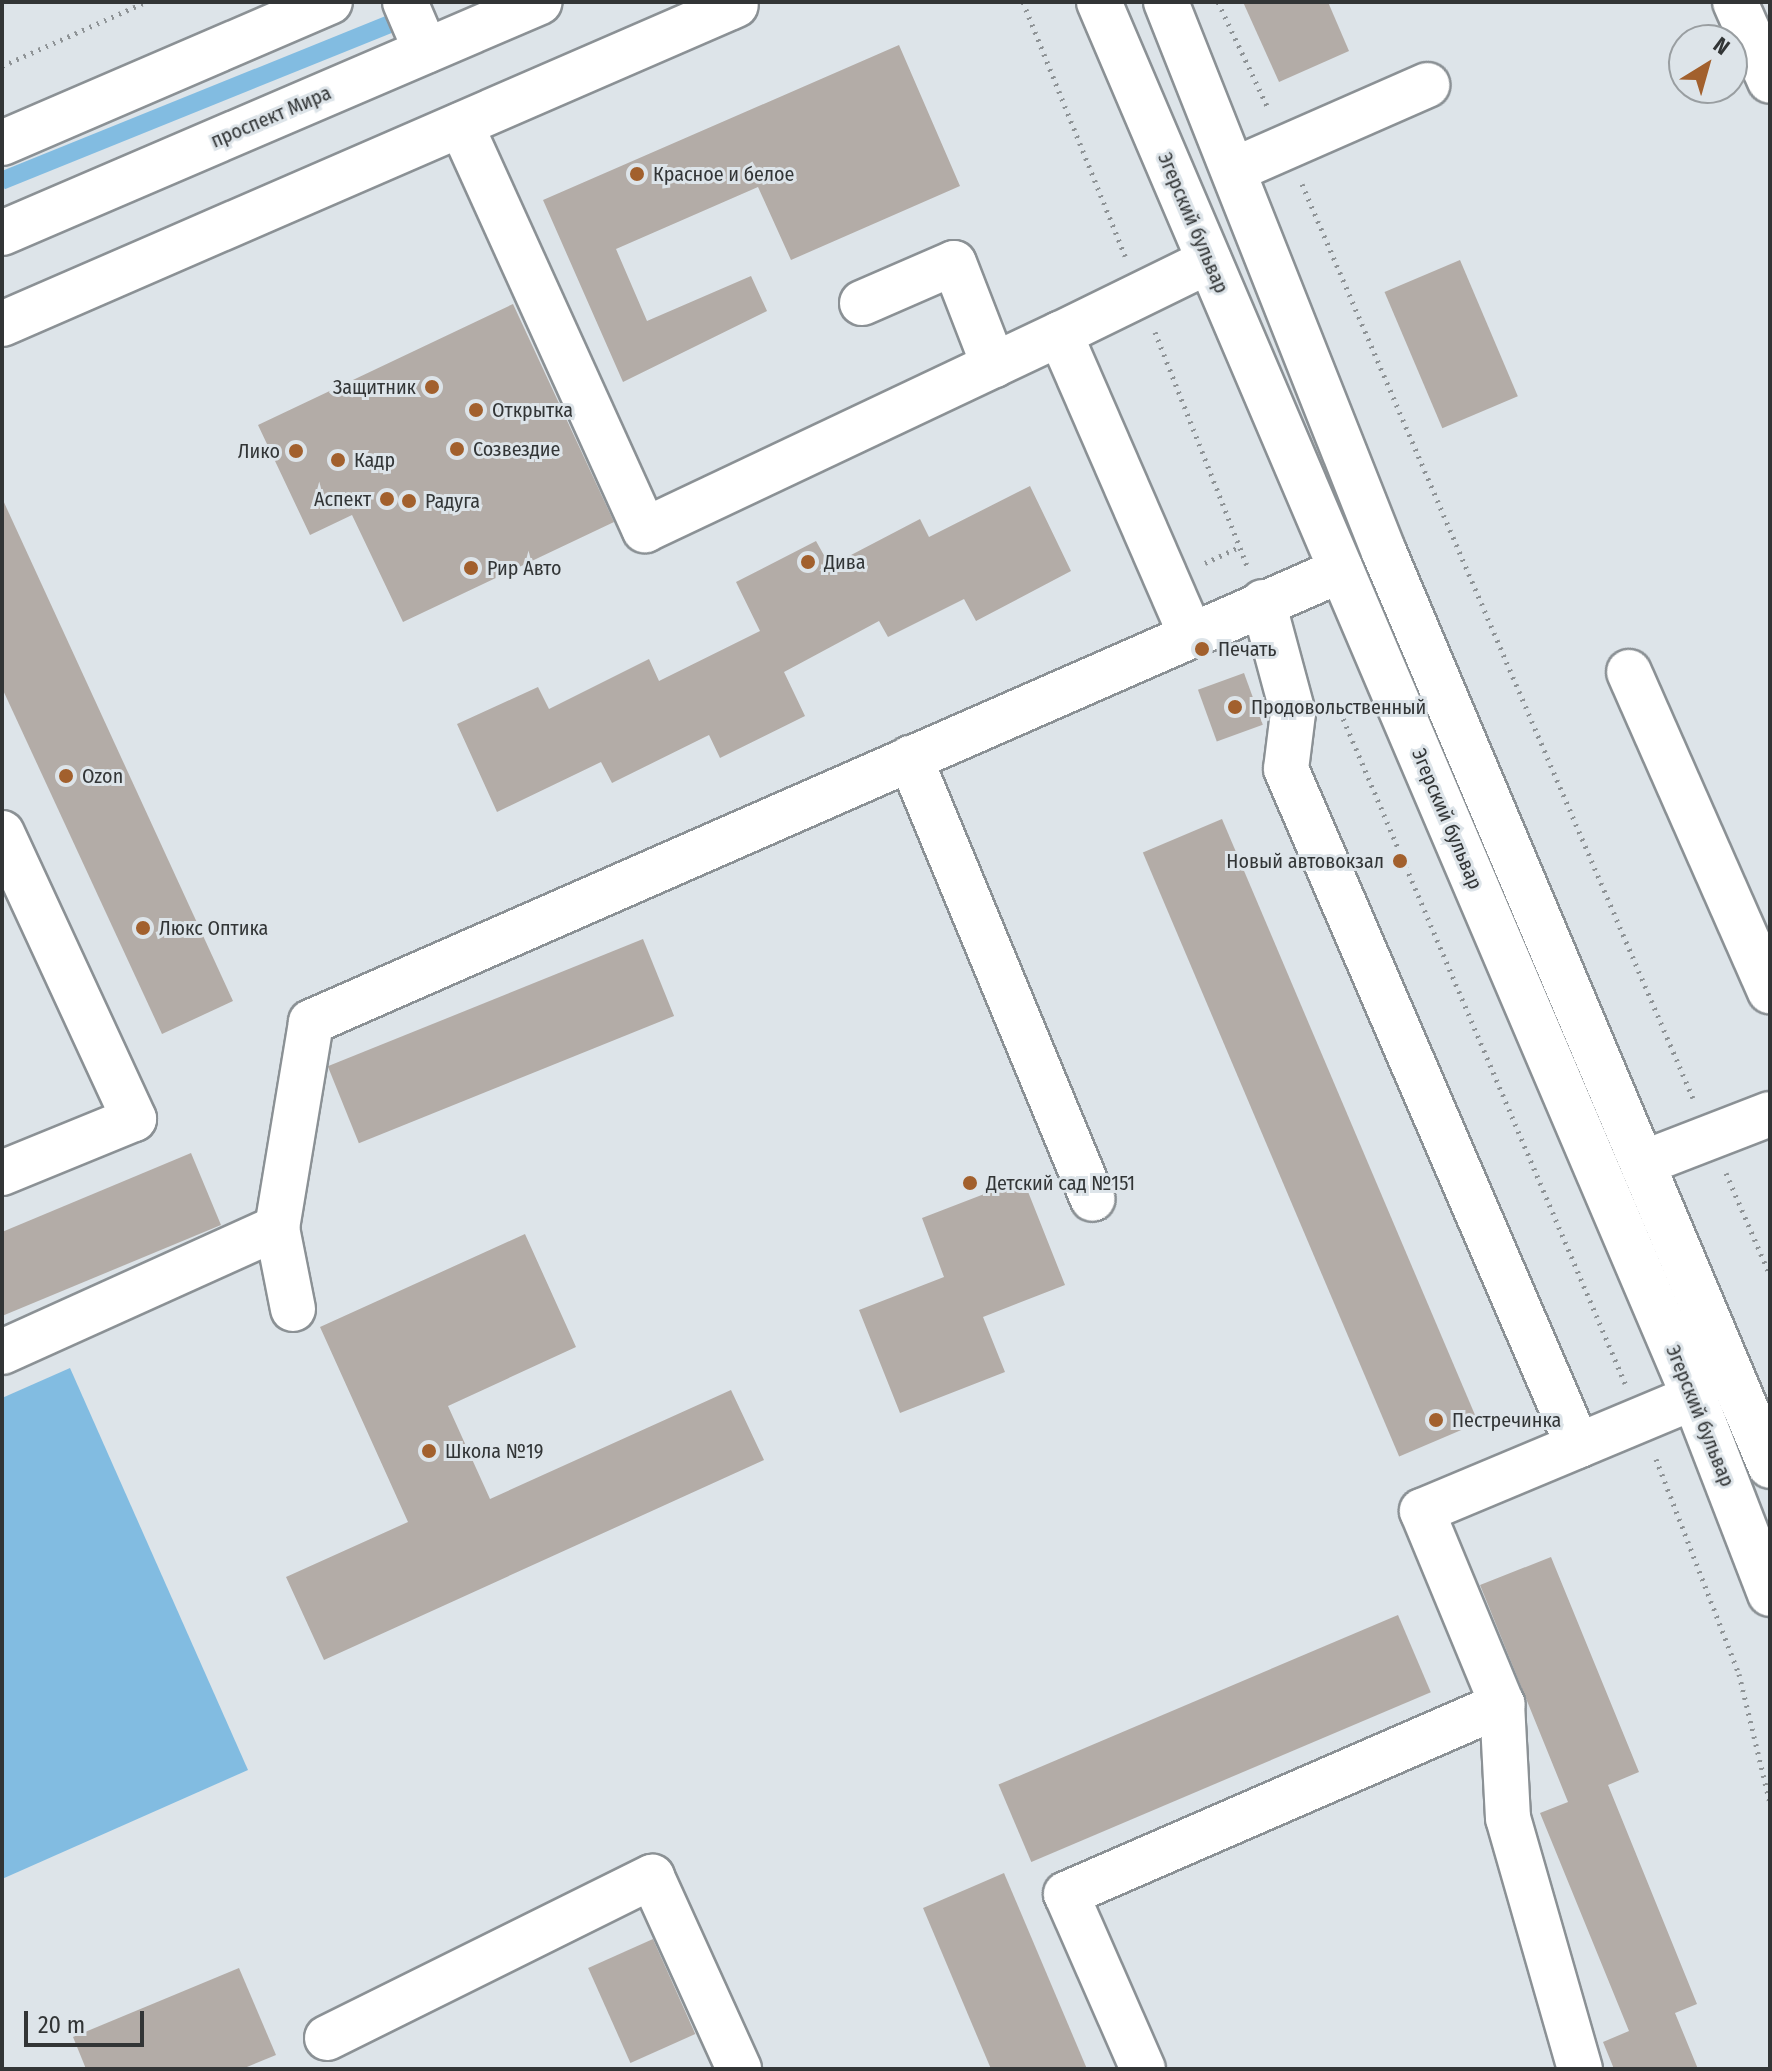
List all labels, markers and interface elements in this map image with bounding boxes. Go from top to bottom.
north arrow [1668,24,1748,104]
text: N [1708,31,1735,61]
street label: проспект Мира [207,81,335,153]
street label: Эгерский бульвар [1153,149,1233,297]
place label: Красное и белое [653,162,794,186]
marker: Красное и белое [628,165,646,183]
place label: Защитник [333,375,416,399]
marker: Защитник [423,378,441,396]
place label: Открытка [492,398,573,422]
marker: Открытка [467,401,485,419]
place label: Созвездие [473,437,560,461]
place label: Лико [238,439,280,463]
marker: Созвездие [448,440,466,458]
marker: Лико [287,442,305,460]
place label: Кадр [354,448,395,472]
marker: Кадр [329,451,347,469]
place label: Аспект [314,487,371,511]
place label: Радуга [425,489,480,513]
marker: Аспект [378,490,396,508]
marker: Радуга [400,492,418,510]
place label: Дива [824,550,866,574]
marker: Дива [799,553,817,571]
place label: Рир Авто [487,556,561,580]
marker: Рир Авто [462,559,480,577]
place label: Печать [1218,637,1277,661]
marker: Печать [1193,640,1211,658]
place label: Продовольственный [1251,695,1426,719]
marker: Продовольственный [1226,698,1244,716]
street label: Эгерский бульвар [1407,745,1487,893]
place label: Ozon [82,764,123,788]
marker: Ozon [57,767,75,785]
place label: Новый автовокзал [1226,849,1384,873]
marker: Новый автовокзал [1391,852,1409,870]
place label: Люкс Оптика [159,916,268,940]
marker: Люкс Оптика [134,919,152,937]
place label: Детский сад №151 [986,1171,1135,1195]
marker: Детский сад №151 [961,1174,979,1192]
street label: Эгерский бульвар [1661,1342,1739,1490]
place label: Пестречинка [1452,1408,1561,1432]
marker: Пестречинка [1427,1411,1445,1429]
place label: Школа №19 [445,1439,543,1463]
marker: Школа №19 [420,1442,438,1460]
scale bar [28,1995,148,2045]
text: 20 m [38,2011,85,2039]

